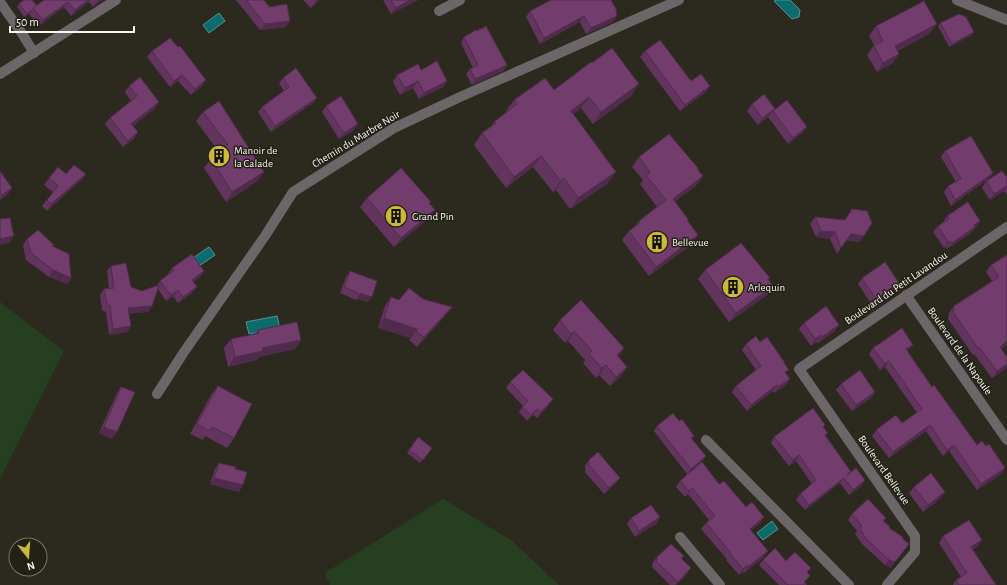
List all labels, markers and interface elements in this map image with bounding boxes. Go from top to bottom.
scale bar [10,8,134,34]
text: 50 m [16,16,39,28]
street label: Chemin du Marbre Noir [310,108,402,170]
building icon: Manoir de la Calade [206,143,232,169]
place label: Manoir de la Calade [234,145,277,169]
building icon: Grand Pin [383,203,409,229]
place label: Grand Pin [412,211,454,222]
building icon: Bellevue [644,229,670,255]
place label: Bellevue [672,237,709,248]
street label: Boulevard du Petit Lavandou [843,249,950,327]
building icon: Arlequin [720,274,746,300]
place label: Arlequin [748,282,785,293]
street label: Boulevard de la Napoule [926,305,994,397]
street label: Boulevard Bellevue [856,433,912,507]
north arrow [8,537,48,577]
text: N [26,560,36,572]

